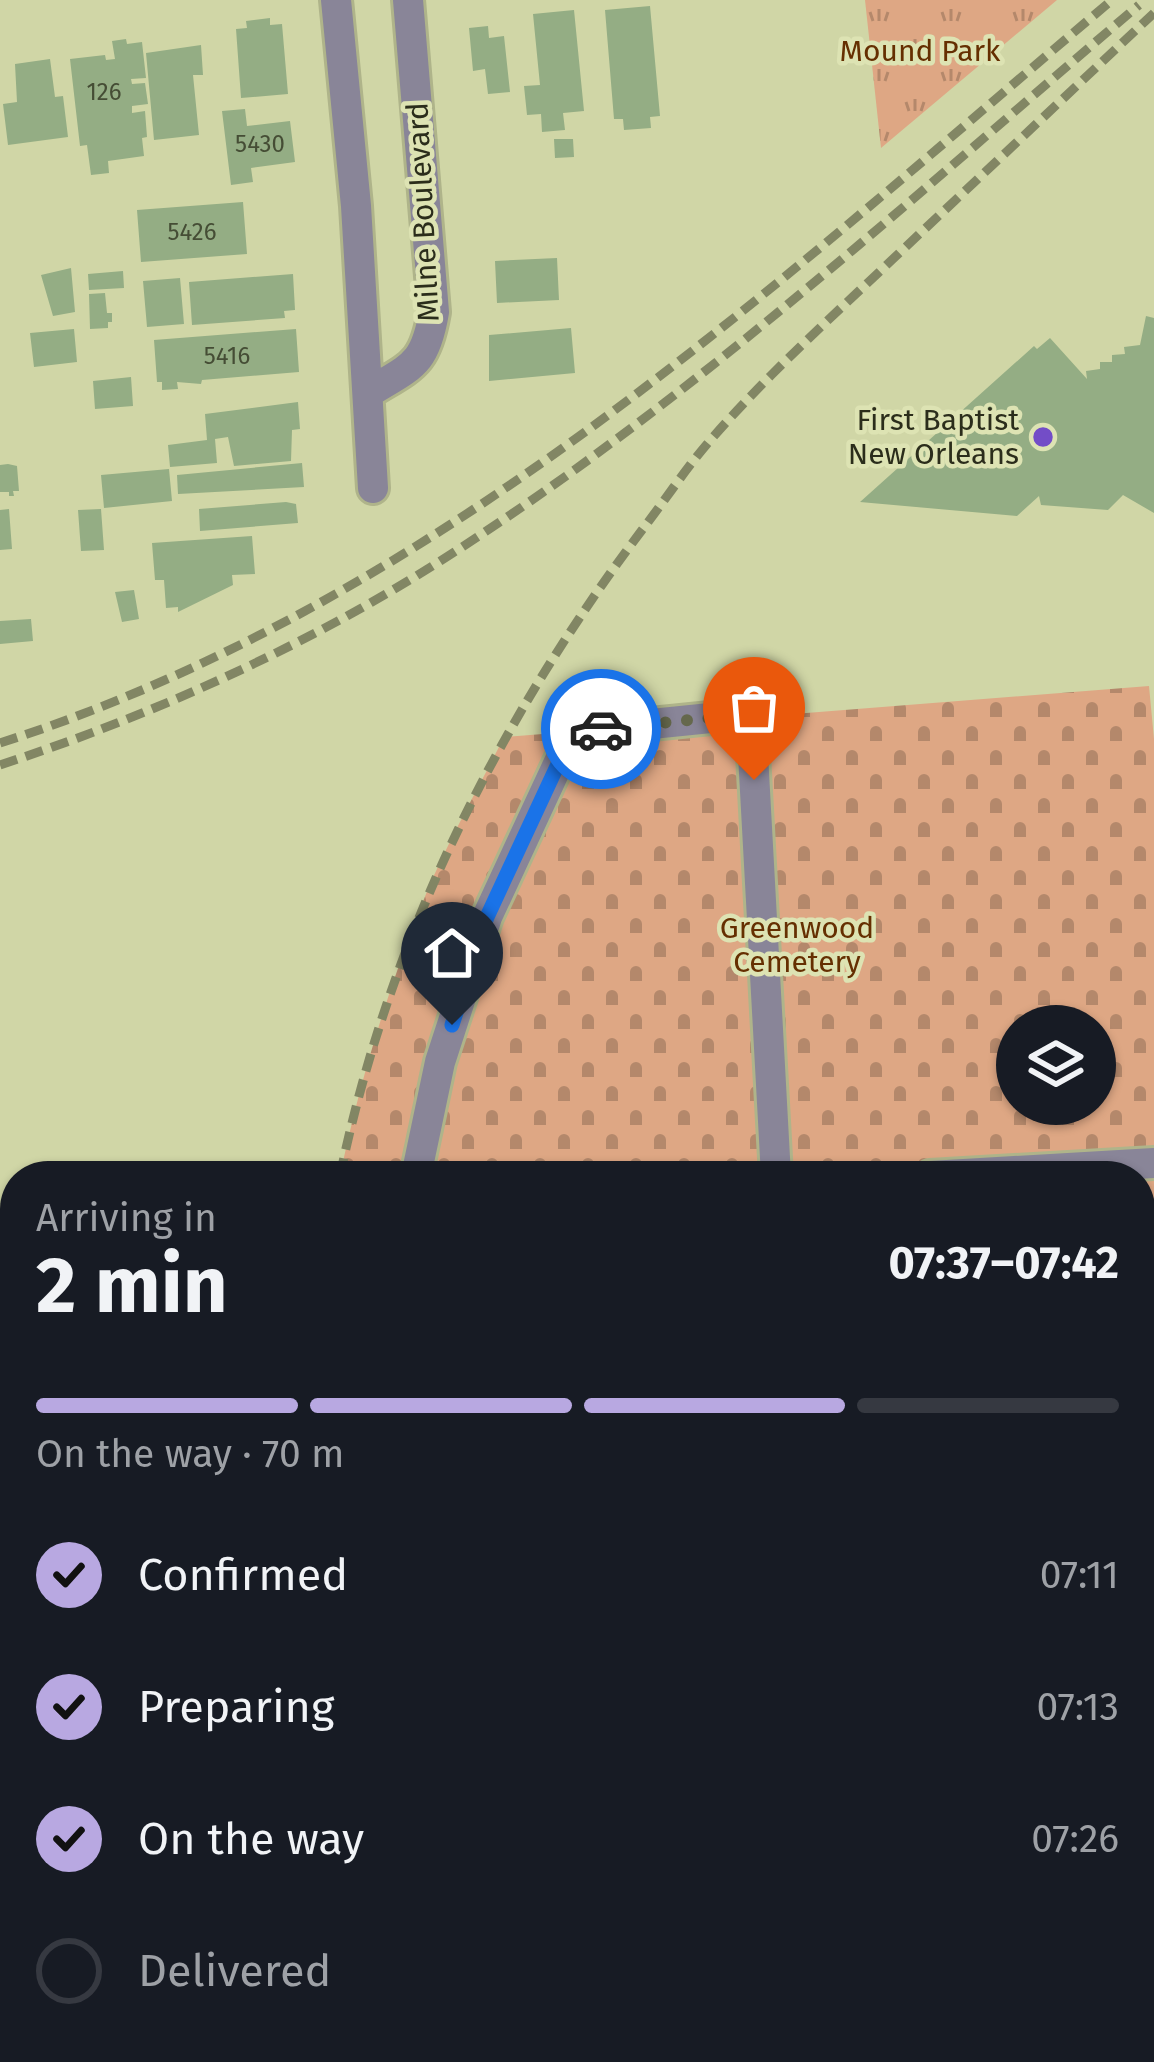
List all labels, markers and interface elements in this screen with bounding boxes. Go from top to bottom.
park label: Mound Park [840,33,1001,69]
house number: 126 [86,78,122,106]
street label: Milne Boulevard [399,101,447,323]
house number: 5430 [235,130,285,158]
house number: 5426 [168,218,216,246]
house number: 5416 [204,342,250,370]
place label: First Baptist New Orleans [848,402,1019,472]
marker: First Baptist New Orleans [1030,424,1056,450]
pin [703,657,805,780]
courier [541,669,661,789]
icon: bag [721,675,787,741]
icon: car [568,696,634,762]
pin [401,902,503,1025]
park label: Greenwood Cemetery [720,910,874,980]
icon: home [419,920,485,986]
map controls [996,1005,1116,1125]
button: layers [996,1005,1116,1125]
text: Arriving in [36,1195,217,1241]
text: 07:37–07:42 [889,1236,1119,1290]
text: 2 min [36,1239,228,1333]
text: On the way · 70 m [36,1431,344,1477]
icon: check [36,1542,102,1608]
text: Confirmed [138,1548,348,1602]
text: 07:11 [1040,1552,1119,1598]
icon: check [36,1674,102,1740]
text: Preparing [138,1680,334,1734]
text: 07:13 [1037,1684,1119,1730]
icon: check [36,1806,102,1872]
text: On the way [138,1812,364,1866]
text: 07:26 [1031,1816,1119,1862]
text: Delivered [138,1944,331,1998]

